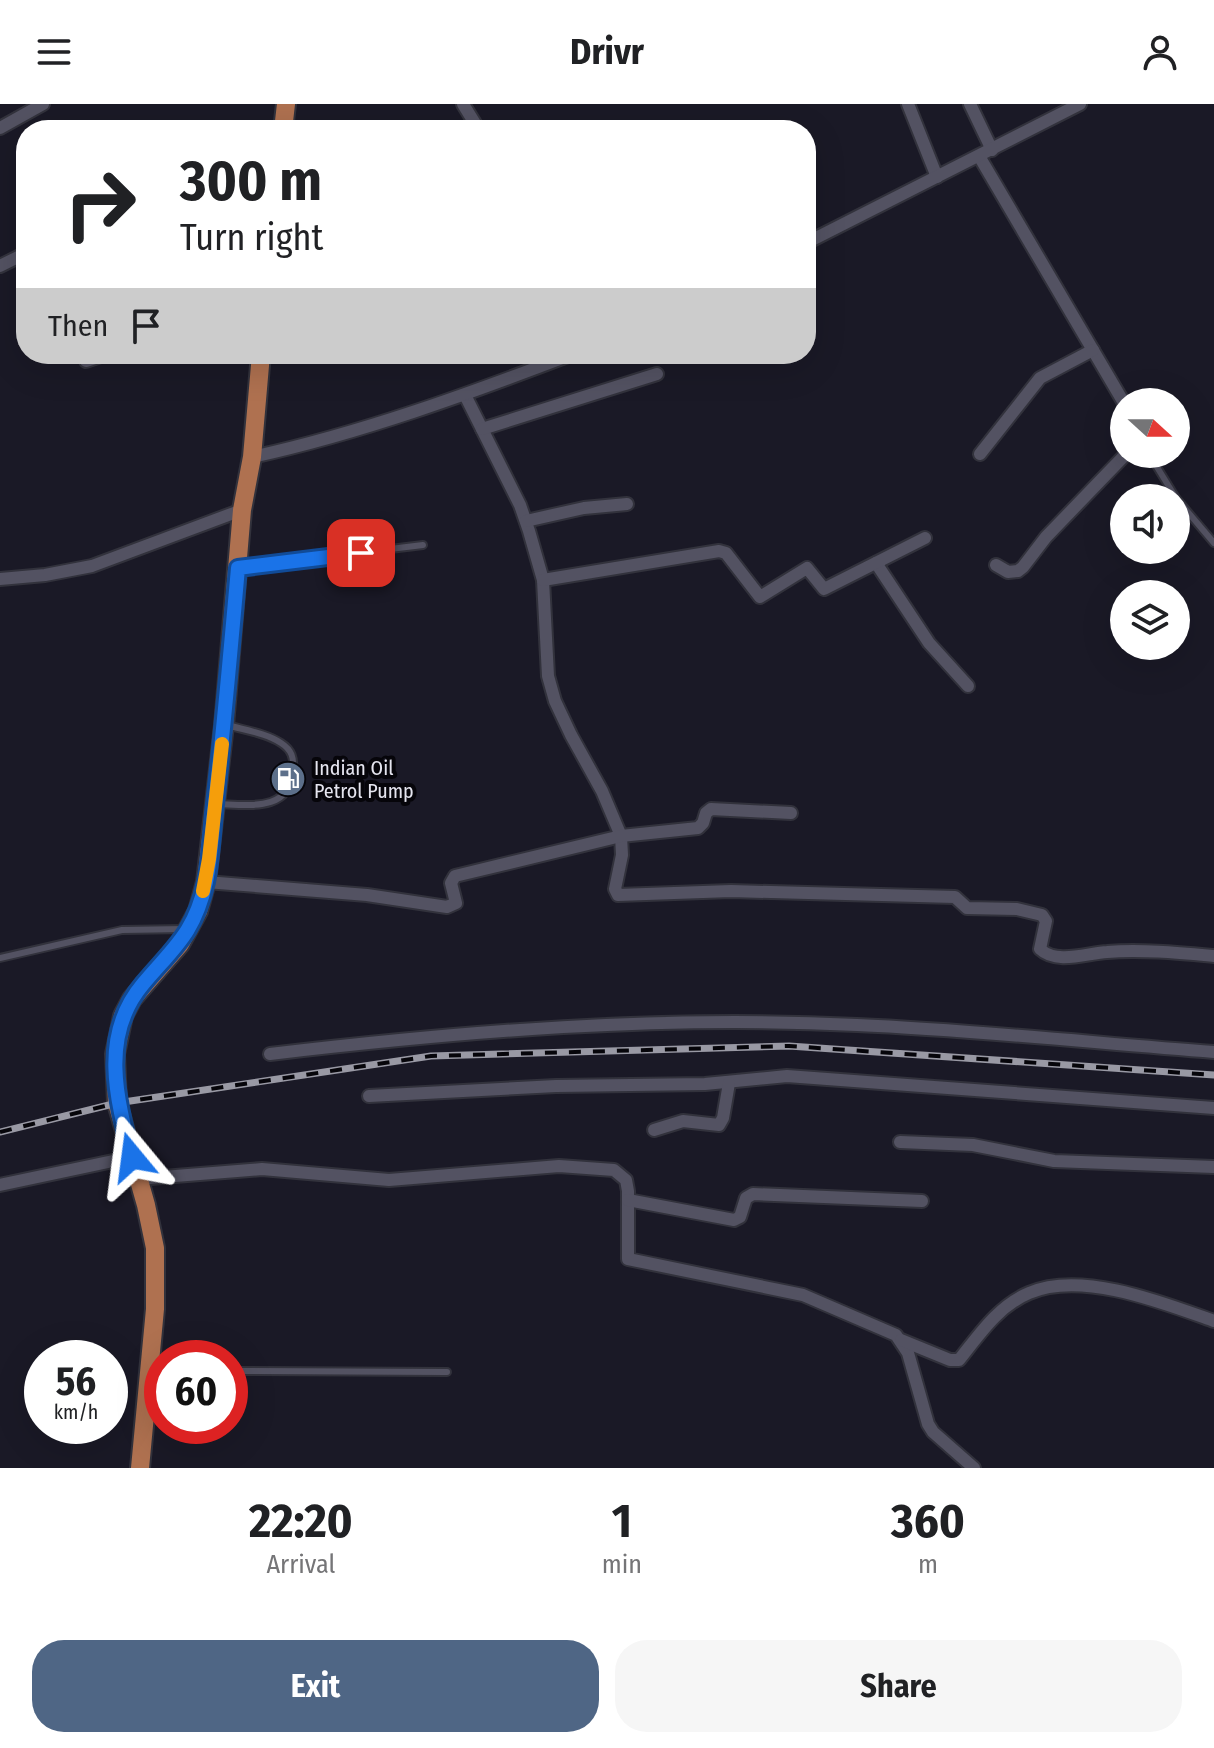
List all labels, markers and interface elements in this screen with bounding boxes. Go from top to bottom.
icon: menu [32,30,76,74]
text: Drivr [570,30,644,74]
icon: person [1138,30,1182,74]
text: 300 m [180,148,322,215]
icon: right [48,152,152,256]
text: Turn right [180,216,323,260]
icon: arrive [124,304,168,348]
text: Then [48,308,108,344]
north arrow [1110,388,1190,468]
map controls [1110,388,1190,660]
button: sound [1110,484,1190,564]
pin [327,519,395,587]
icon: arrive [339,531,383,575]
button: layers [1110,580,1190,660]
place label: Indian Oil Petrol Pump [314,756,414,803]
fuel station icon: Indian Oil Petrol Pump [269,760,307,798]
position arrow [90,1115,174,1199]
speed limit sign: 60 [144,1340,248,1444]
text: 56 [56,1358,96,1406]
text: km/h [54,1400,98,1424]
text: 22:20 [249,1492,353,1550]
text: 1 [612,1492,632,1550]
text: 360 [891,1492,965,1550]
text: Arrival [266,1549,335,1580]
text: min [602,1549,642,1580]
text: m [918,1549,938,1580]
button: Exit [32,1640,599,1732]
button: Share [615,1640,1182,1732]

